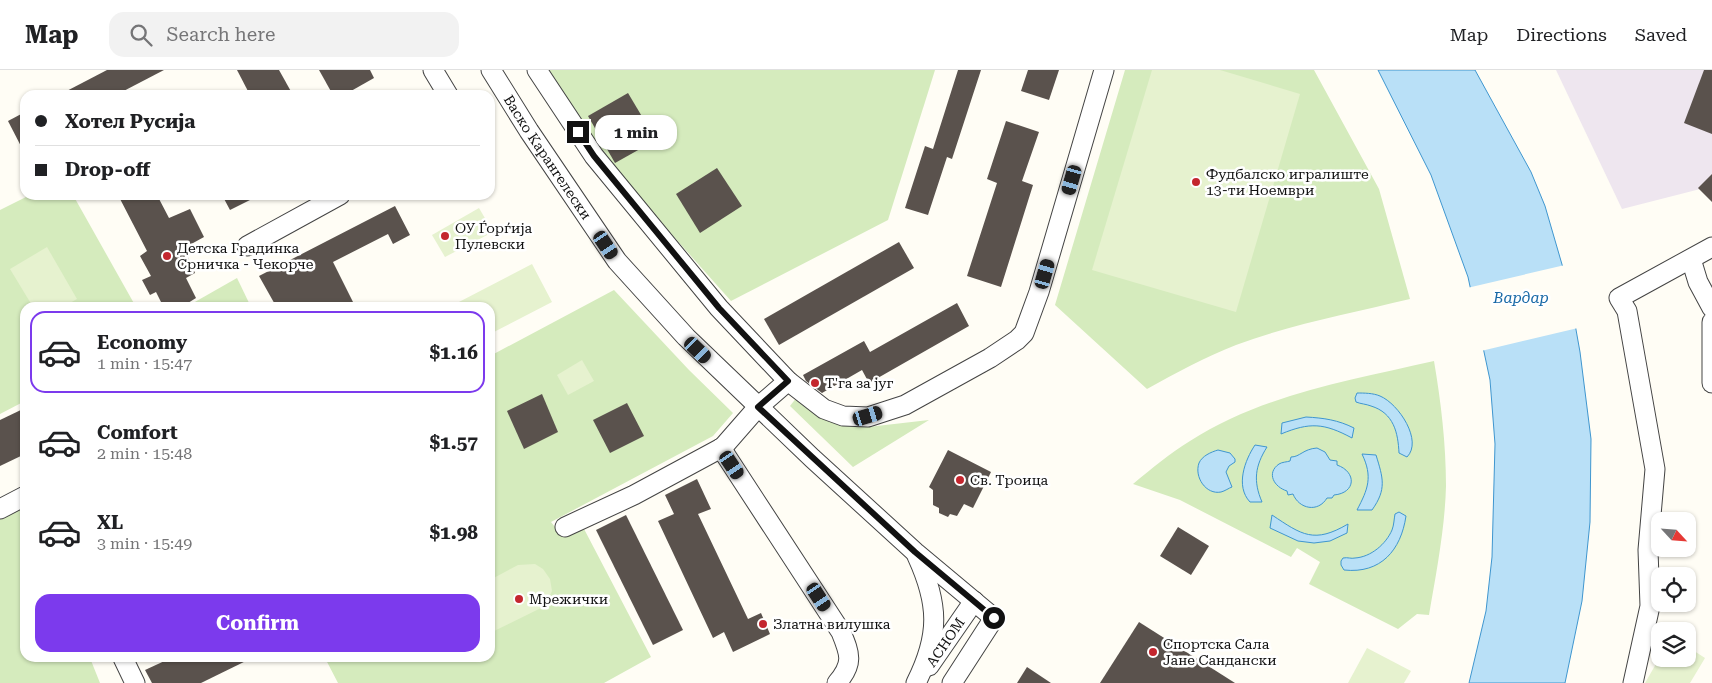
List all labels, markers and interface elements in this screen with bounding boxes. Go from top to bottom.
search box [109,12,459,57]
text: Map [25,21,79,49]
icon: search [127,21,155,49]
text: Search here [167,23,275,46]
text: Map [1450,24,1488,45]
text: Directions [1516,24,1607,45]
text: Saved [1635,24,1687,45]
street label: Васко Карангелески [501,92,595,223]
text: Хотел Русија [65,110,195,133]
callout: 1 min [596,114,678,150]
route end [567,121,589,143]
text: 1 min [614,123,658,142]
text: Drop-off [65,158,150,181]
car [1060,164,1083,196]
place label: Фудбалско игралиште 13-ти Ноември [1206,166,1369,198]
marker: Фудбалско игралиште 13-ти Ноември [1190,176,1202,188]
place label: ОУ Ѓорѓија Пулевски [455,220,533,252]
car [591,228,620,262]
marker: ОУ Ѓорѓија Пулевски [439,230,451,242]
place label: Детска Градинка Срничка - Чекорче [177,240,314,272]
marker: Детска Градинка Срничка - Чекорче [161,250,173,262]
car [1033,258,1056,290]
water label: Вардар [1492,289,1549,307]
icon: car [37,330,82,375]
text: Economy [97,331,187,354]
car [681,334,714,366]
text: $1.16 [429,341,478,364]
text: 1 min · 15:47 [97,354,192,373]
place label: Т'га за југ [825,375,894,391]
marker: Т'га за југ [809,377,821,389]
car [851,404,884,428]
icon: car [37,420,82,465]
text: Comfort [97,421,178,444]
text: $1.57 [429,431,478,454]
text: 2 min · 15:48 [97,444,192,463]
car [717,448,746,482]
place label: Св. Троица [970,472,1049,488]
marker: Св. Троица [954,474,966,486]
icon: car [37,510,82,555]
text: XL [97,511,123,534]
north arrow [1651,512,1696,558]
map controls [1651,512,1696,667]
text: $1.98 [429,521,478,544]
text: 3 min · 15:49 [97,534,192,553]
button: locate [1651,567,1696,612]
car [804,580,833,614]
place label: Мрежички [529,591,608,607]
marker: Мрежички [513,593,525,605]
button: Confirm [35,594,480,652]
route start [983,607,1005,629]
street label: АСНОМ [923,615,968,670]
place label: Златна вилушка [773,616,891,632]
marker: Златна вилушка [757,618,769,630]
button: layers [1651,622,1696,667]
place label: Спортска Сала Јане Сандански [1163,636,1277,668]
marker: Спортска Сала Јане Сандански [1147,646,1159,658]

